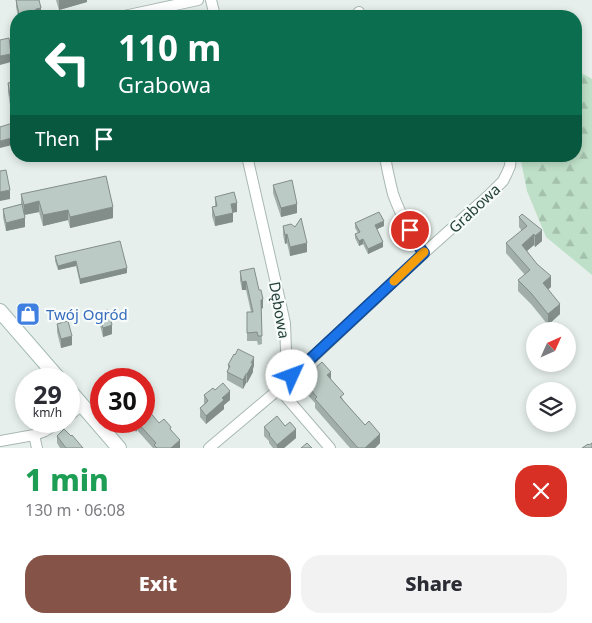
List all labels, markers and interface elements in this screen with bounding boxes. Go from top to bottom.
text: 110 m [118,24,221,71]
icon: left [35,30,100,95]
text: Grabowa [118,69,211,99]
icon: arrive [90,125,118,153]
text: Then [35,126,80,152]
street label: Grabowa [444,179,504,237]
pin [389,209,431,251]
icon: arrive [396,216,424,244]
street label: Dębowa [265,280,295,340]
shop icon: Twój Ogród [15,301,41,327]
place label: Twój Ogród [46,304,128,324]
north arrow [526,322,576,372]
map controls [526,322,576,432]
position arrow [265,349,317,401]
speed limit sign: 30 [90,368,155,433]
text: 29 [33,377,62,411]
button: layers [526,382,576,432]
text: km/h [33,404,62,421]
text: 1 min [25,459,109,500]
button: close [515,465,567,517]
text: 130 m · 06:08 [25,499,125,521]
button: Exit [25,555,291,613]
button: Share [301,555,567,613]

